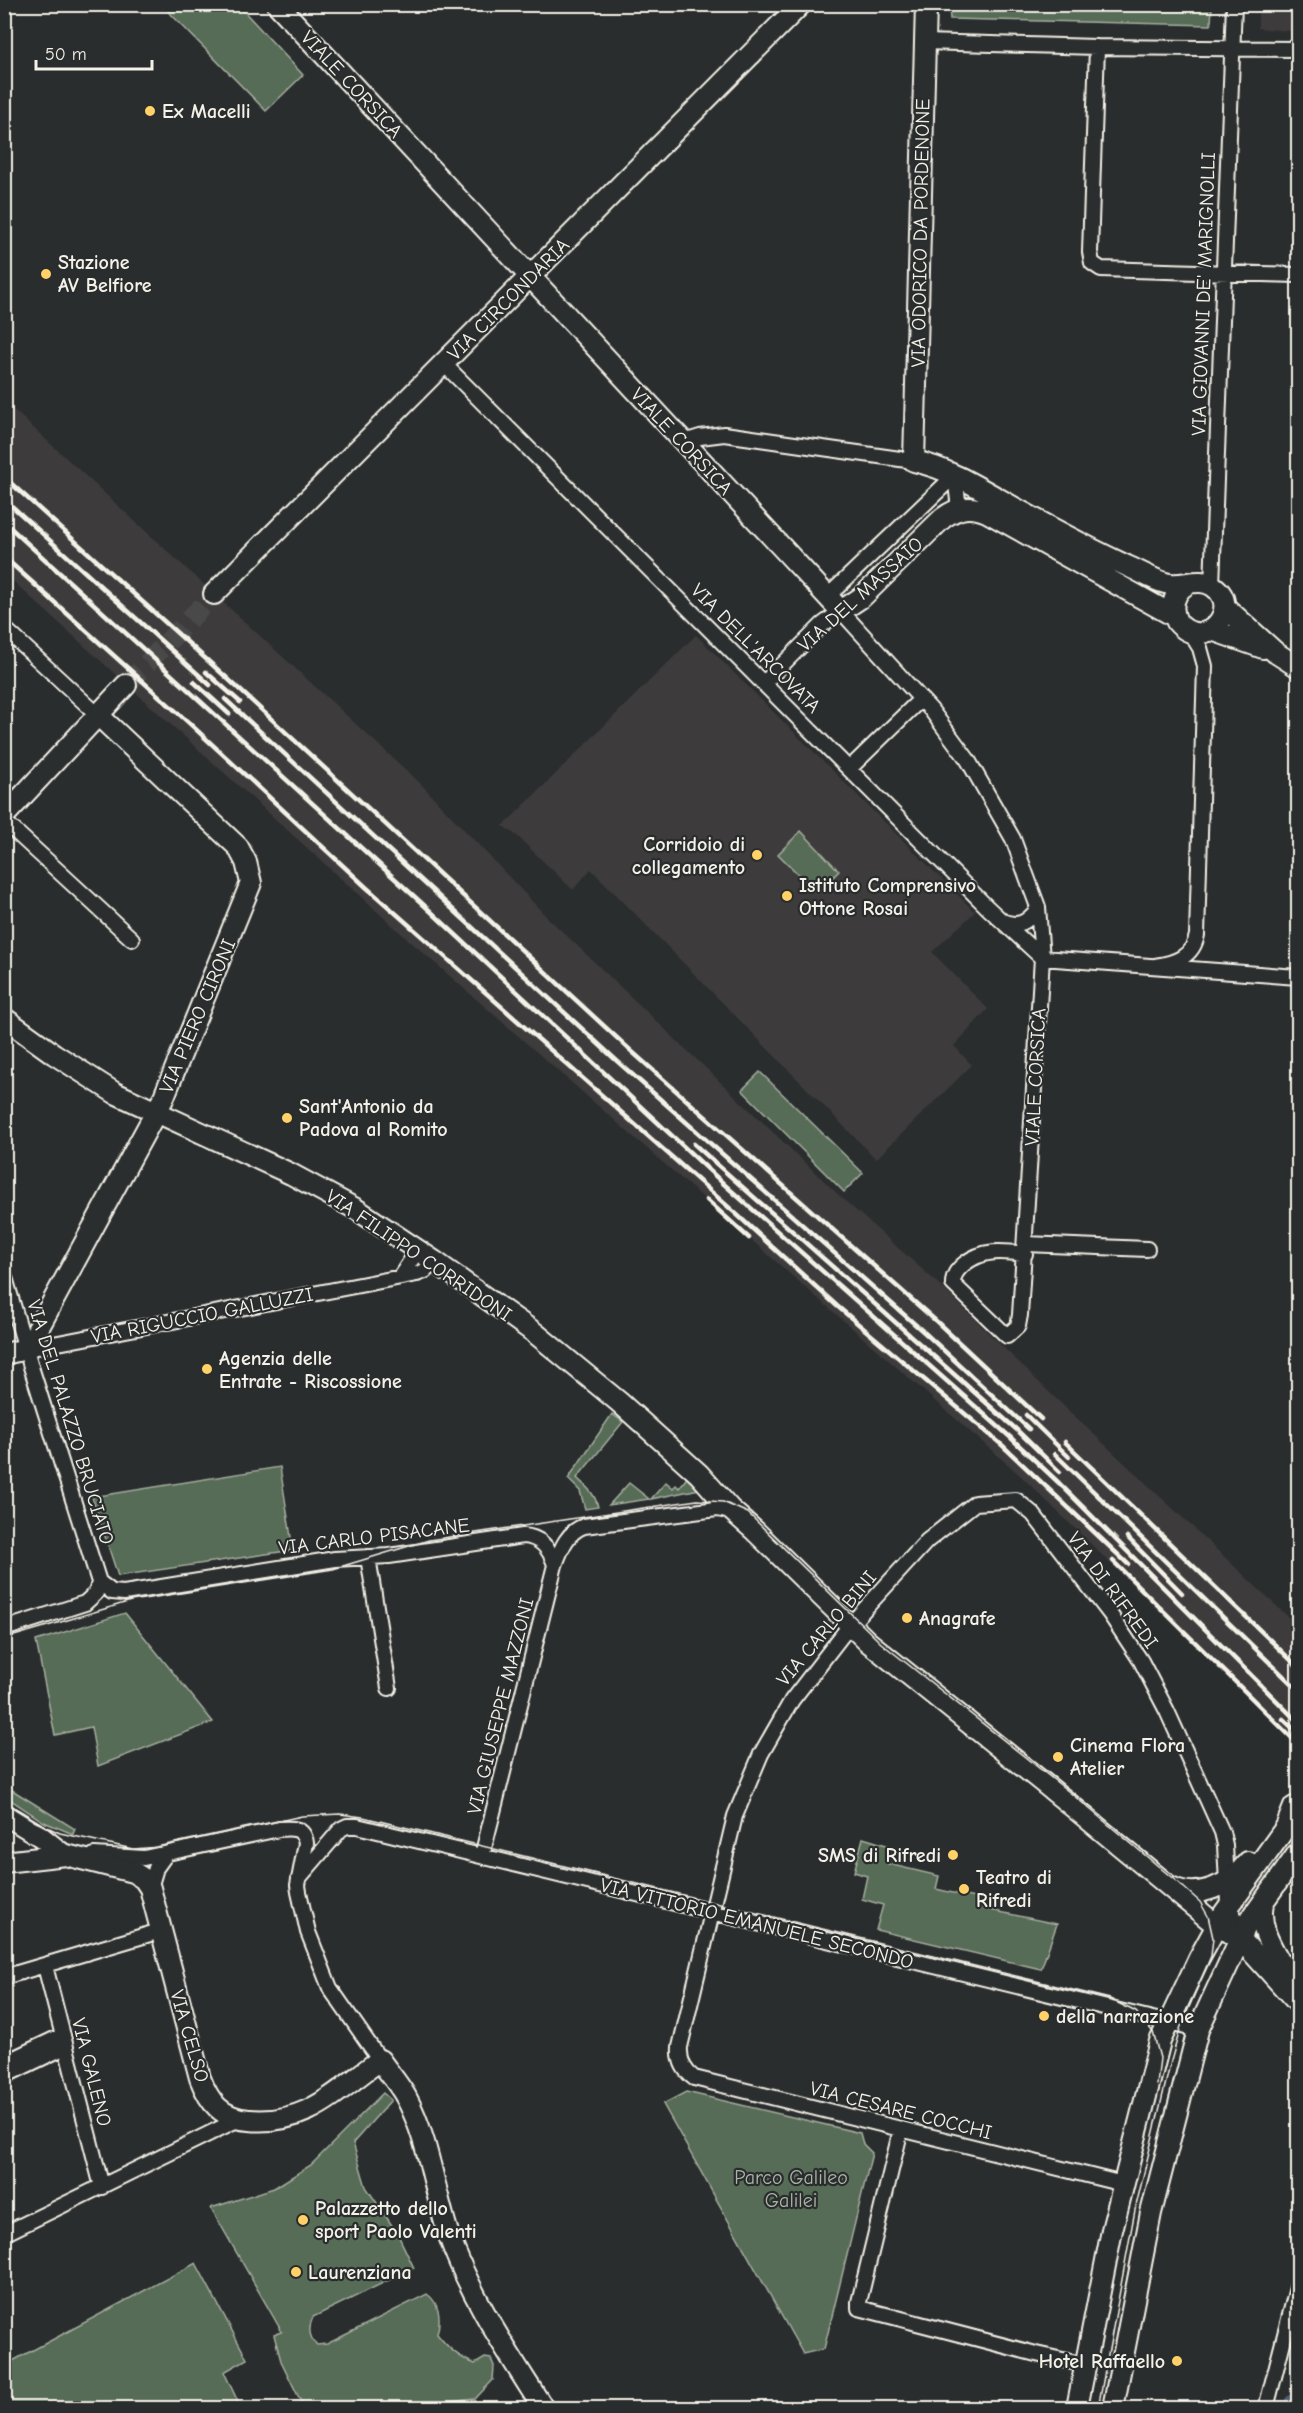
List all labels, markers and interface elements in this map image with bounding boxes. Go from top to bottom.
street label: VIALE CORSICA [296,26,407,143]
scale bar [36,33,152,71]
text: 50 m [45,44,87,65]
street label: VIA ODORICO DA PORDENONE [907,98,934,368]
place label: Ex Macelli [162,100,251,123]
marker: Ex Macelli [143,104,157,118]
street label: VIA GIOVANNI DE' MARIGNOLLI [1187,152,1220,436]
street label: VIA CIRCONDARIA [443,233,574,365]
place label: Stazione AV Belfiore [58,251,152,297]
marker: Stazione AV Belfiore [39,267,53,281]
street label: VIALE CORSICA [626,383,737,500]
street label: VIA DEL MASSAIO [793,532,928,657]
street label: VIA DELL'ARCOVATA [686,579,825,718]
place label: Corridoio di collegamento [632,833,745,879]
marker: Corridoio di collegamento [750,848,764,862]
place label: Istituto Comprensivo Ottone Rosai [799,874,976,920]
marker: Istituto Comprensivo Ottone Rosai [780,889,794,903]
street label: VIA PIERO CIRONI [155,935,240,1097]
street label: VIALE CORSICA [1020,1007,1051,1147]
place label: Sant'Antonio da Padova al Romito [299,1095,448,1141]
marker: Sant'Antonio da Padova al Romito [280,1111,294,1125]
street label: VIA FILIPPO CORRIDONI [321,1185,516,1326]
street label: VIA RIGUCCIO GALLUZZI [89,1283,315,1348]
street label: VIA DEL PALAZZO BRUCIATO [22,1297,119,1547]
place label: Agenzia delle Entrate - Riscossione [219,1347,402,1393]
marker: Agenzia delle Entrate - Riscossione [200,1362,214,1376]
street label: VIA CARLO PISACANE [277,1513,471,1560]
street label: VIA DI RIFREDI [1063,1528,1163,1653]
street label: VIA CARLO BINI [772,1566,881,1690]
street label: VIA GIUSEPPE MAZZONI [462,1595,539,1817]
place label: Anagrafe [919,1607,996,1630]
marker: Anagrafe [900,1611,914,1625]
place label: Cinema Flora Atelier [1070,1734,1185,1780]
marker: Cinema Flora Atelier [1051,1750,1065,1764]
place label: SMS di Rifredi [818,1844,941,1867]
marker: SMS di Rifredi [946,1848,960,1862]
place label: Teatro di Rifredi [976,1866,1052,1912]
street label: VIA VITTORIO EMANUELE SECONDO [598,1873,916,1974]
marker: Teatro di Rifredi [957,1882,971,1896]
street label: VIA CELSO [165,1987,214,2085]
place label: della narrazione [1056,2005,1194,2028]
marker: della narrazione [1037,2009,1051,2023]
street label: VIA GALENO [67,2016,116,2129]
street label: VIA CESARE COCCHI [808,2077,994,2144]
park label: Parco Galileo Galilei [734,2166,848,2212]
place label: Palazzetto dello sport Paolo Valenti [315,2197,477,2243]
marker: Palazzetto dello sport Paolo Valenti [296,2213,310,2227]
place label: Laurenziana [308,2261,412,2284]
marker: Laurenziana [289,2265,303,2279]
place label: Hotel Raffaello [1039,2350,1165,2373]
marker: Hotel Raffaello [1170,2354,1184,2368]

